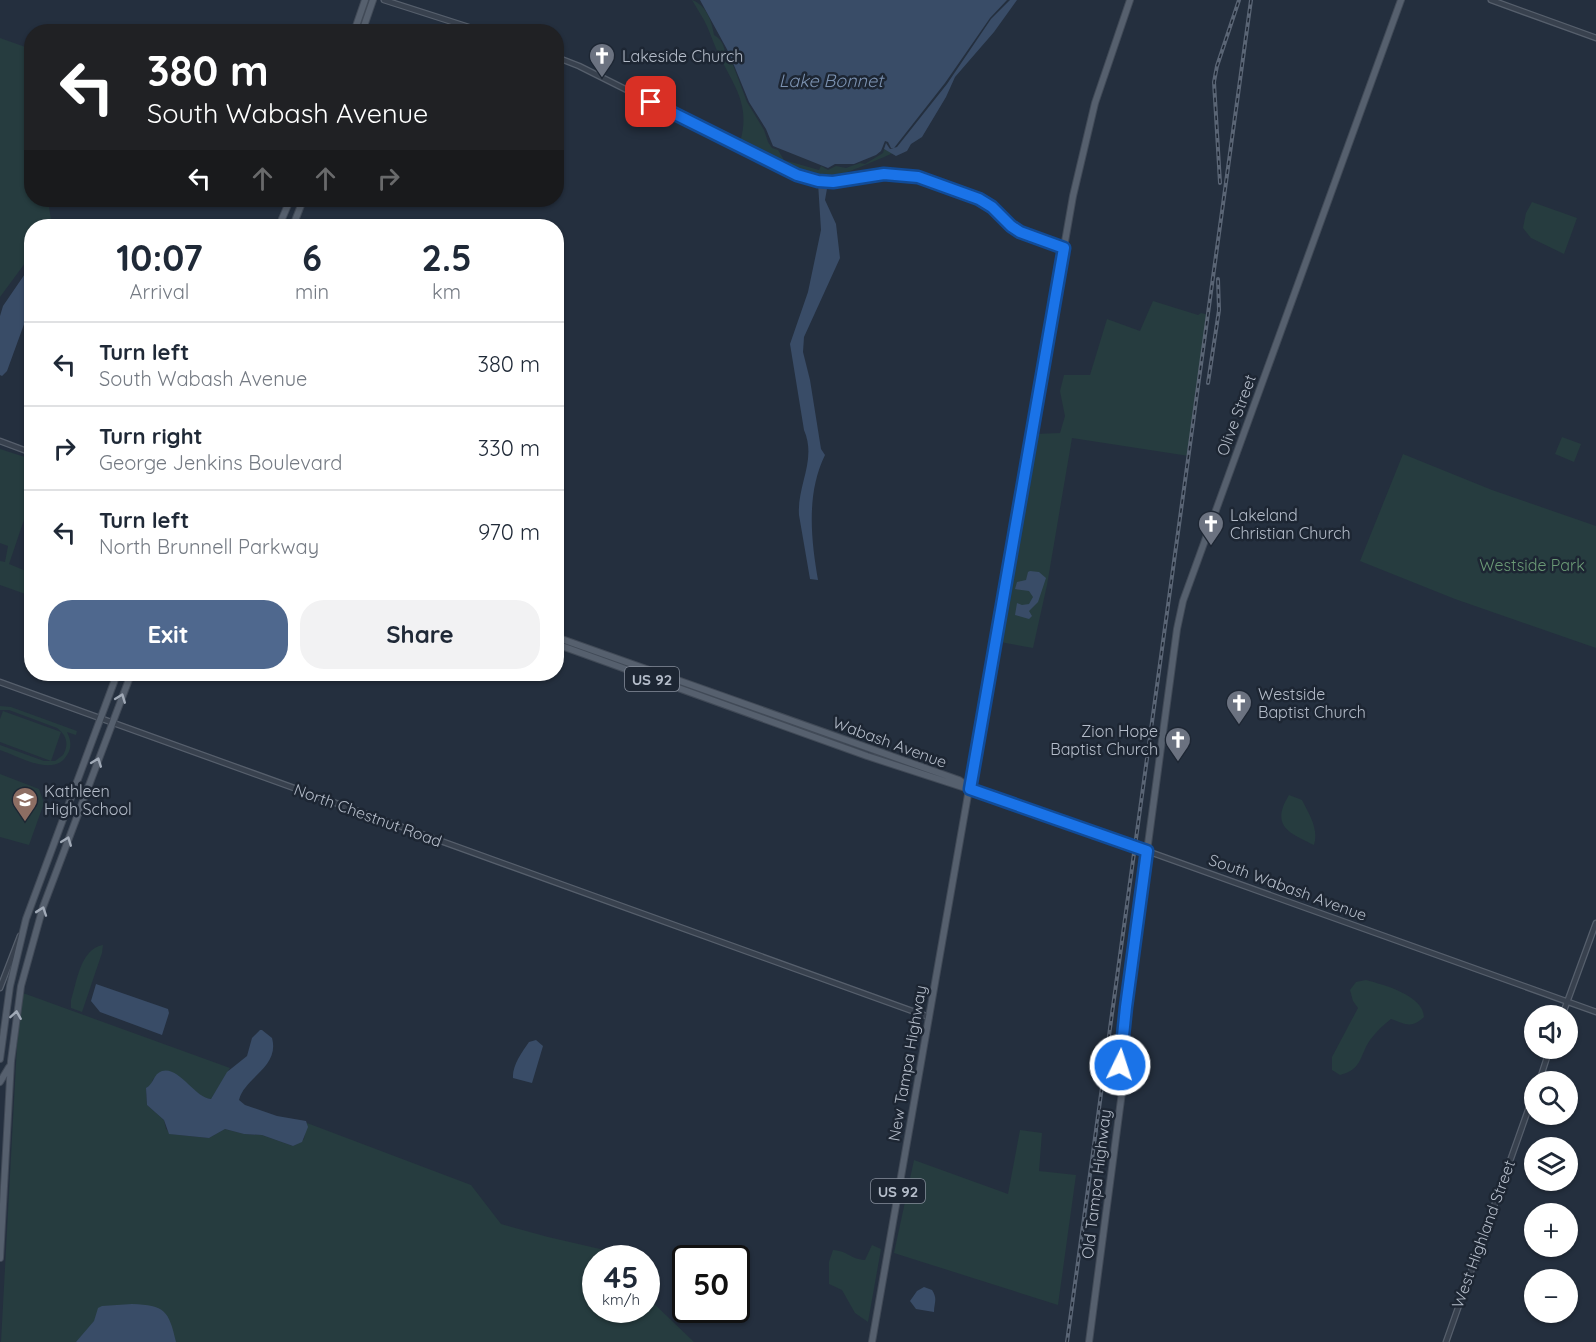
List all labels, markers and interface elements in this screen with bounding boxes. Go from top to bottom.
church icon: Lakeside Church [587,41,617,79]
text: 380 m [147,44,269,97]
place label: Lakeside Church [622,46,743,66]
icon: left [48,48,126,126]
water label: Lake Bonnet [779,69,885,92]
pin [625,76,676,127]
icon: arrive [634,85,667,118]
text: South Wabash Avenue [147,96,428,130]
icon: left [183,162,216,195]
icon: ahead [246,162,279,195]
icon: ahead [309,162,342,195]
icon: right [372,162,405,195]
text: 10:07 [116,235,203,280]
text: 6 [302,235,322,280]
text: 2.5 [421,235,472,280]
text: Arrival [130,279,189,304]
text: min [295,279,329,304]
text: km [432,279,461,304]
text: Turn left [99,338,189,366]
icon: left [48,348,81,381]
text: 380 m [477,350,540,378]
text: South Wabash Avenue [99,366,307,391]
street label: Olive Street [1212,372,1260,458]
text: Turn right [99,422,203,450]
icon: right [48,432,81,465]
text: 330 m [478,434,540,462]
text: George Jenkins Boulevard [99,450,342,475]
place label: Lakeland Christian Church [1230,505,1351,543]
text: Turn left [99,506,189,534]
church icon: Lakeland Christian Church [1196,509,1226,547]
icon: left [48,516,81,549]
text: 970 m [478,518,540,546]
text: North Brunnell Parkway [99,534,319,559]
park label: Westside Park [1479,555,1585,575]
button: Exit [48,600,288,669]
button: Share [300,600,540,669]
road number: US 92 [625,667,679,691]
place label: Westside Baptist Church [1258,684,1366,722]
church icon: Westside Baptist Church [1224,688,1254,726]
one-way arrow [114,694,126,705]
street label: Wabash Avenue [830,712,950,772]
place label: Zion Hope Baptist Church [1050,721,1158,759]
church icon: Zion Hope Baptist Church [1163,725,1193,763]
one-way arrow [90,757,102,768]
street label: North Chestnut Road [291,779,445,851]
place label: Kathleen High School [44,781,132,819]
school or university icon: Kathleen High School [10,785,40,823]
one-way arrow [60,836,73,847]
street label: South Wabash Avenue [1206,849,1370,925]
one-way arrow [34,906,47,916]
street label: New Tampa Highway [883,983,931,1143]
map controls [1524,1005,1578,1323]
button: sound [1524,1005,1578,1059]
one-way arrow [10,1011,22,1020]
position arrow [1088,1033,1152,1097]
button: search [1524,1071,1578,1125]
street label: Old Tampa Highway [1077,1108,1115,1260]
button: layers [1524,1137,1578,1191]
street label: West Highland Street [1447,1157,1519,1311]
road number: US 92 [871,1179,925,1203]
button: + [1524,1203,1578,1257]
speed limit sign: 50 [672,1245,750,1323]
text: 45 [604,1258,638,1296]
button: − [1524,1269,1578,1323]
text: km/h [602,1290,640,1309]

